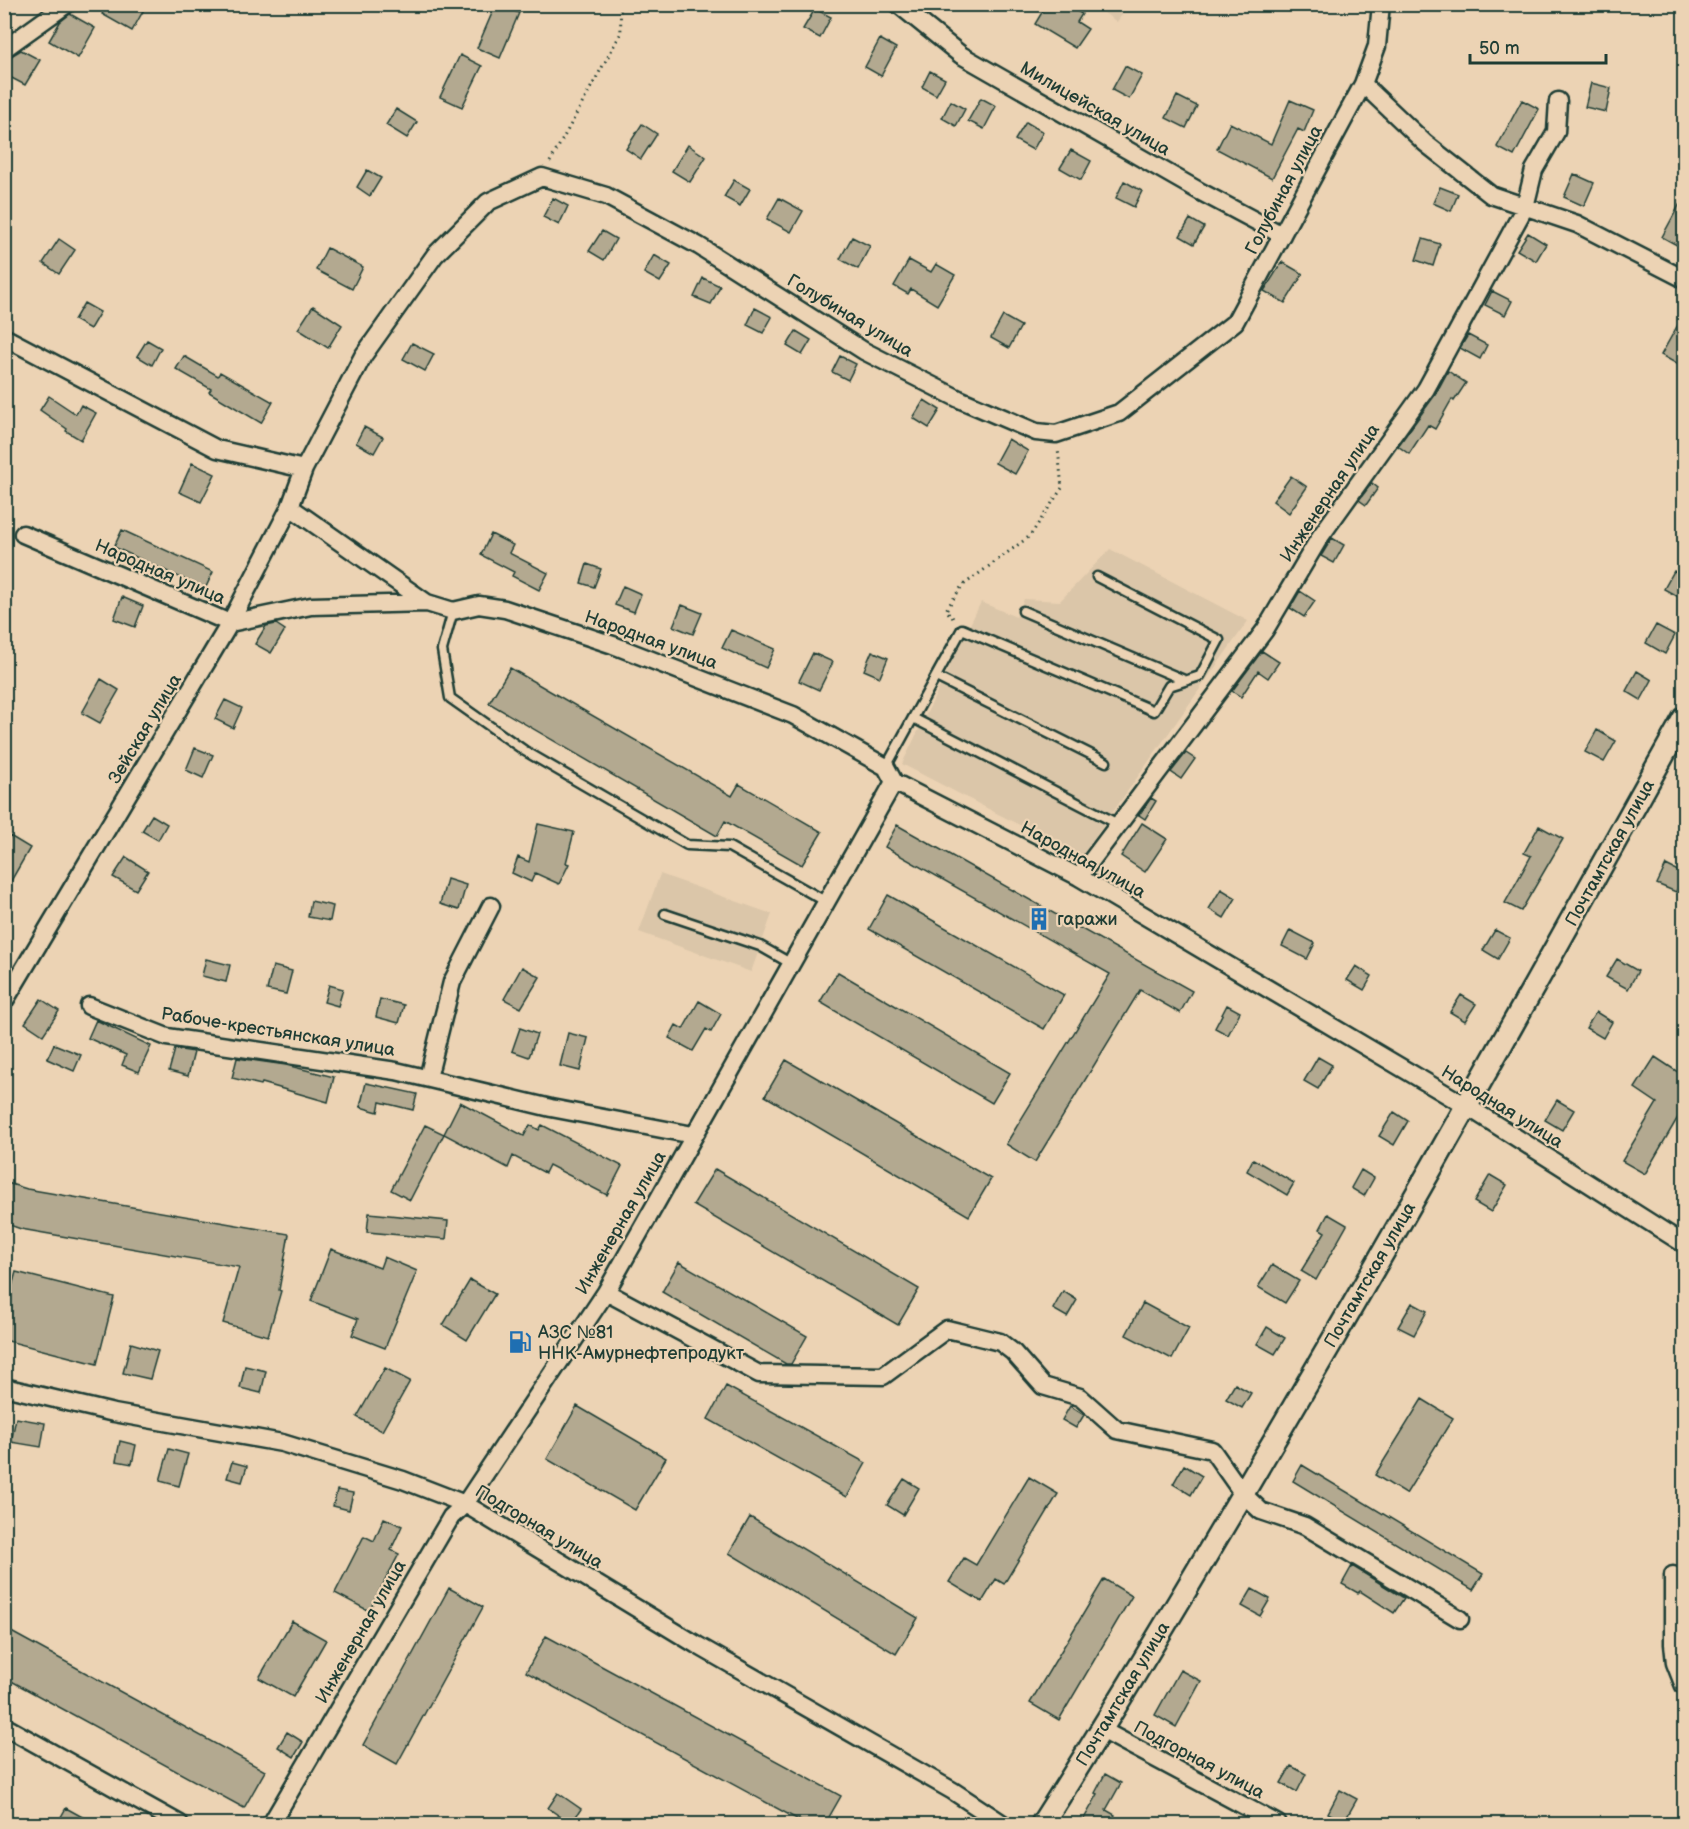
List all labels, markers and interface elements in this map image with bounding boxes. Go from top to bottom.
scale bar [1470,27,1606,65]
text: 50 m [1479,38,1520,59]
street label: Милицейская улица [1016,57,1174,161]
street label: Голубиная улица [1241,122,1327,258]
street label: Голубиная улица [783,270,917,362]
street label: Инженерная улица [1276,420,1384,566]
street label: Народная улица [92,535,229,609]
street label: Народная улица [582,606,720,674]
street label: Зейская улица [104,670,186,788]
street label: Почтамтская улица [1561,776,1659,930]
street label: Народная улица [1017,817,1149,903]
building icon: гаражи [1026,906,1052,932]
place label: гаражи [1057,909,1118,930]
street label: Рабоче-крестьянская улица [159,1003,397,1061]
street label: Народная улица [1437,1061,1567,1153]
street label: Инженерная улица [571,1147,671,1298]
street label: Почтамтская улица [1320,1198,1420,1351]
place label: АЗС №81 ННК-Амурнефтепродукт [537,1322,745,1364]
fuel station icon: АЗС №81 ННК-Амурнефтепродукт [507,1329,533,1355]
street label: Подгорная улица [471,1481,607,1574]
street label: Инженерная улица [311,1556,411,1707]
street label: Почтамтская улица [1072,1618,1174,1770]
street label: Подгорная улица [1130,1717,1268,1803]

